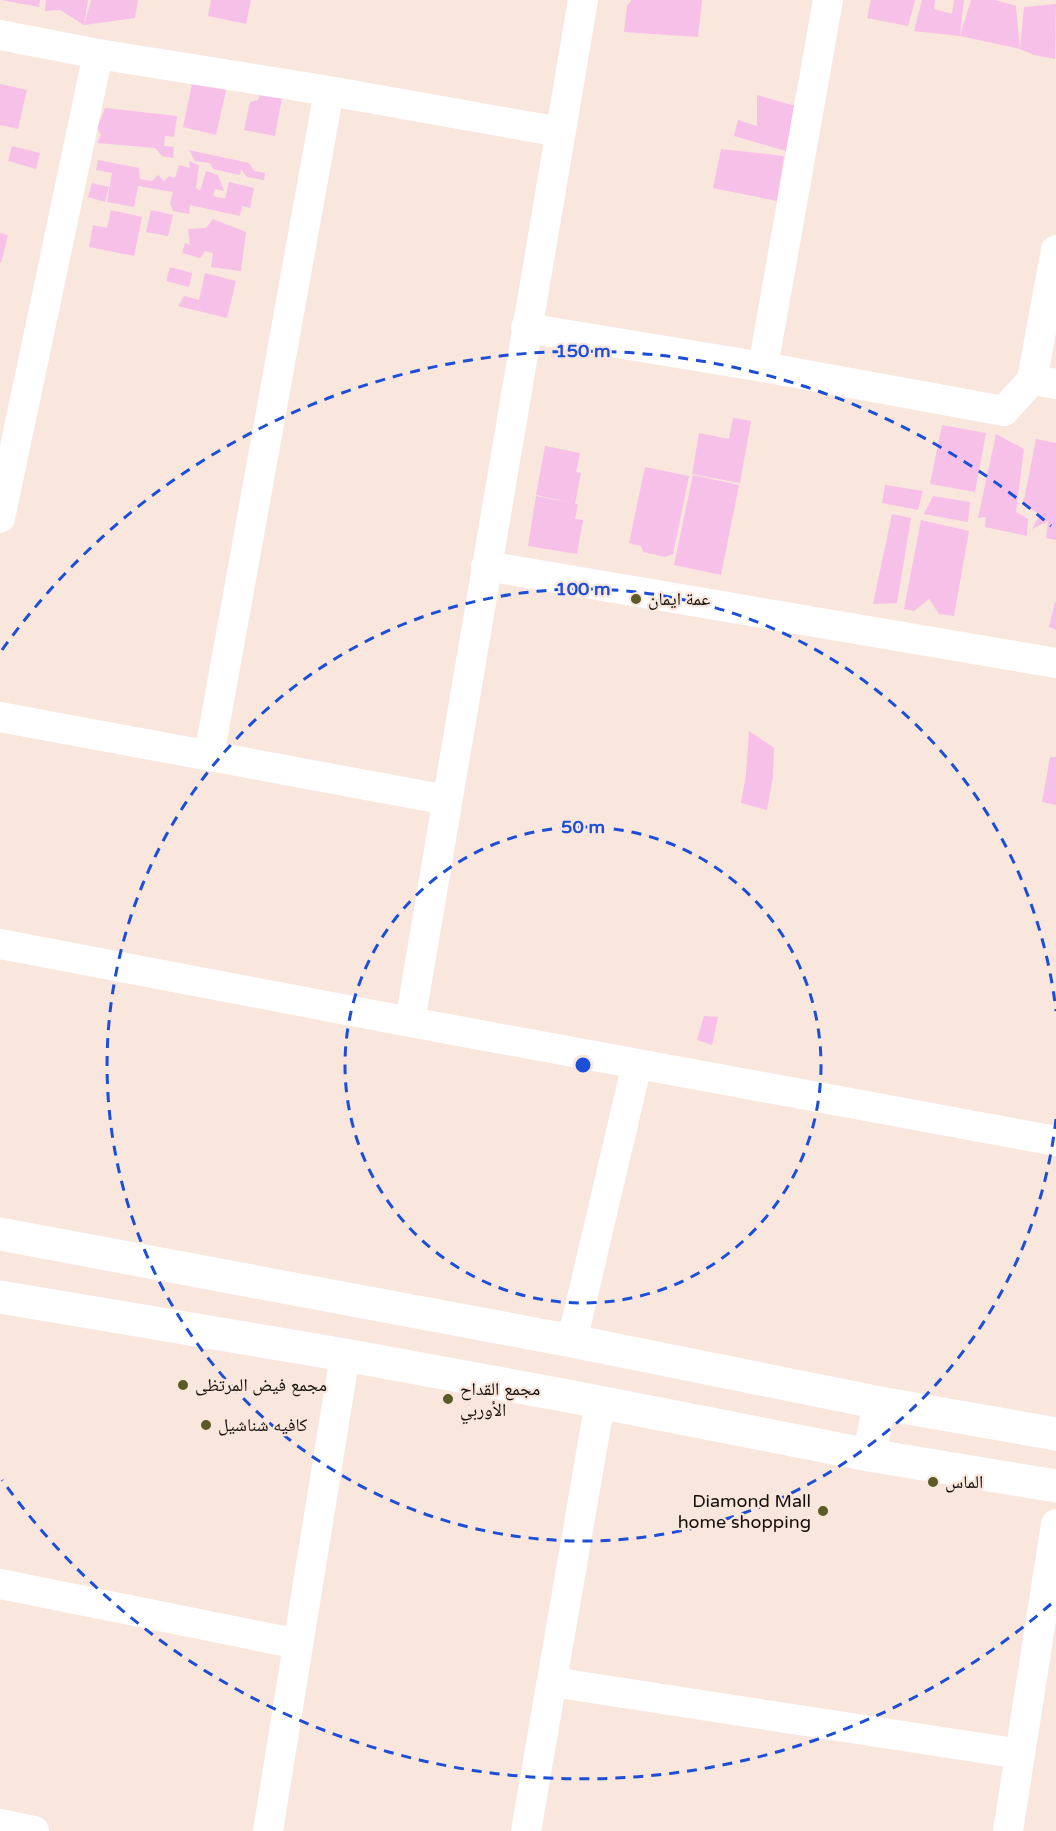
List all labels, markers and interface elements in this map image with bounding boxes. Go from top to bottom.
text: 150 m [555,340,611,362]
text: 100 m [555,578,611,600]
place label: عمة ايمان [648,588,710,610]
marker: عمة ايمان [629,592,643,606]
text: 50 m [561,816,605,838]
centre of rings [573,1055,593,1075]
place label: مجمع فيض المرتظى [195,1374,327,1397]
marker: مجمع فيض المرتظى [176,1378,190,1392]
place label: مجمع القداح الأوربي [460,1378,540,1425]
marker: مجمع القداح الأوربي [441,1392,455,1406]
place label: كافيه شناشيل [218,1414,308,1436]
marker: كافيه شناشيل [199,1418,213,1432]
place label: الماس [945,1471,983,1493]
marker: الماس [926,1475,940,1489]
place label: Diamond Mall home shopping [678,1490,811,1533]
marker: Diamond Mall home shopping [816,1504,830,1518]

